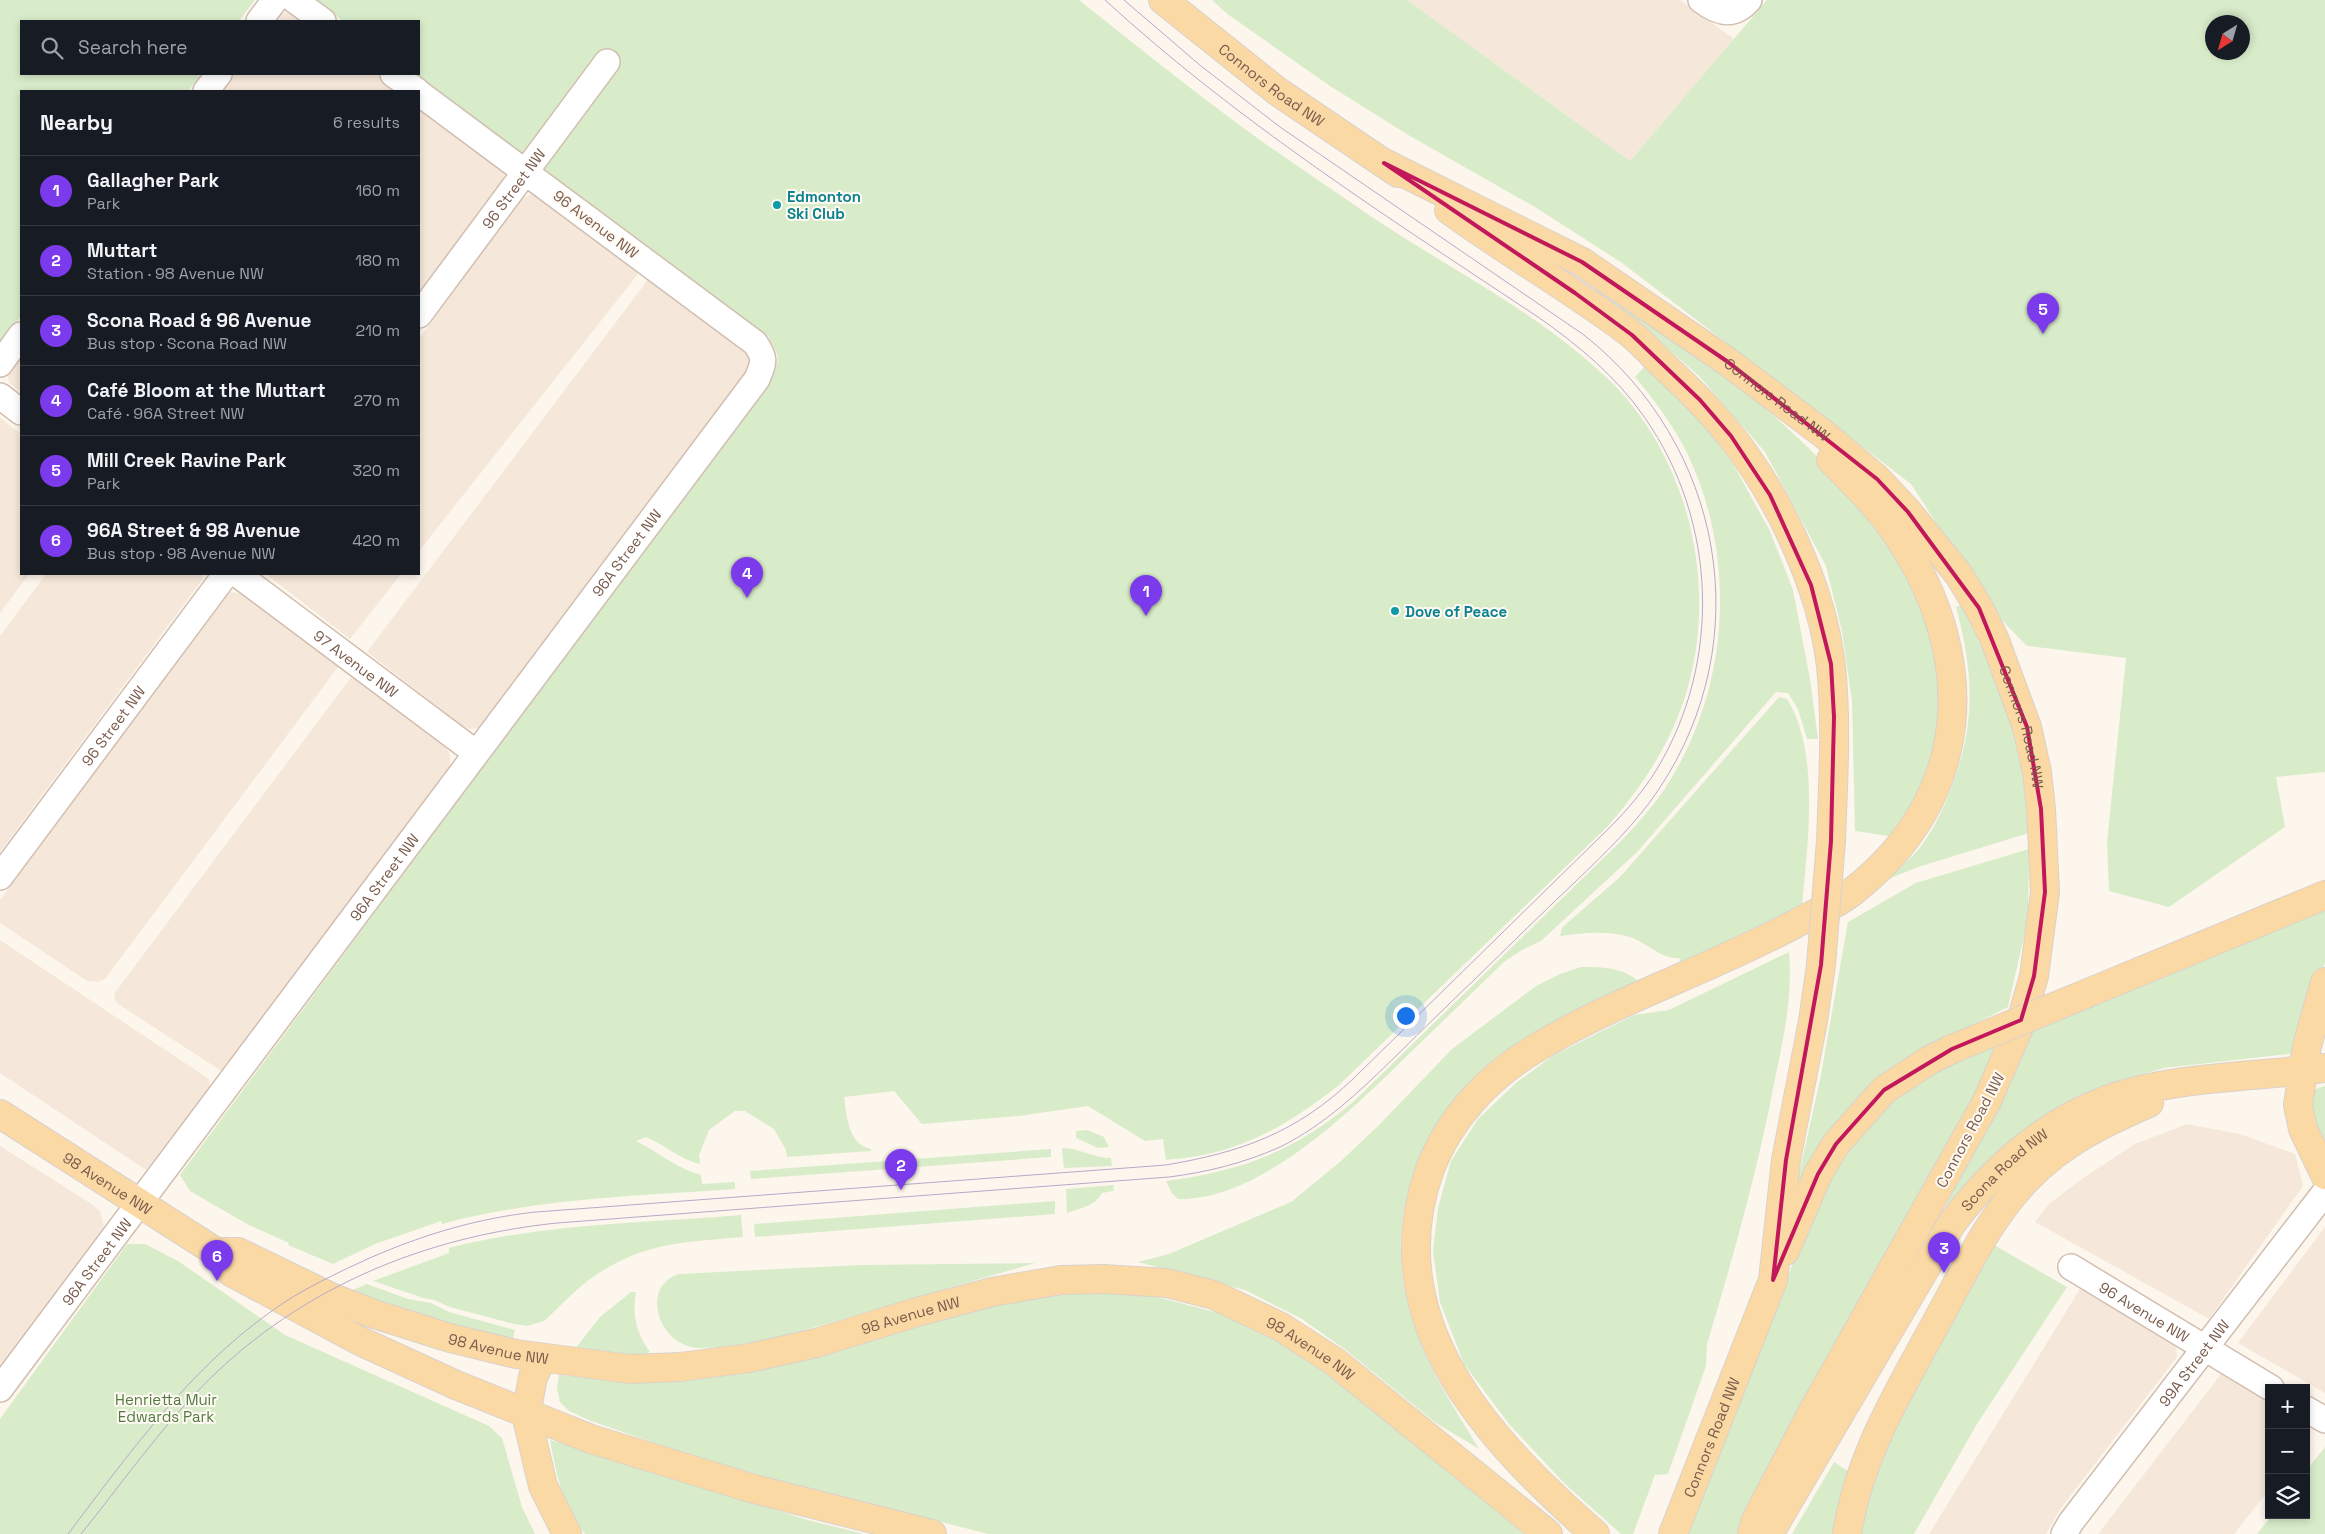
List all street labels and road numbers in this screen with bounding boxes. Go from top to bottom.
street label: Connors Road NW [1215,39,1329,130]
street label: 96 Street NW [477,144,549,232]
street label: 96 Avenue NW [550,186,642,262]
street label: Connors Road NW [1721,353,1834,445]
street label: 96A Street NW [587,505,665,600]
street label: 97 Avenue NW [310,625,402,701]
street label: Connors Road NW [1995,663,2048,789]
street label: 96 Street NW [77,682,149,769]
street label: 96A Street NW [345,829,423,924]
street label: Connors Road NW [1932,1069,2008,1191]
street label: Scona Road NW [1956,1124,2051,1214]
street label: 98 Avenue NW [60,1147,156,1218]
street label: 96A Street NW [57,1214,135,1309]
street label: 96 Avenue NW [2096,1277,2193,1346]
street label: 98 Avenue NW [859,1291,962,1338]
street label: 98 Avenue NW [1264,1312,1359,1384]
street label: 99A Street NW [2154,1315,2233,1410]
street label: 98 Avenue NW [446,1328,550,1368]
street label: Connors Road NW [1679,1374,1743,1500]

